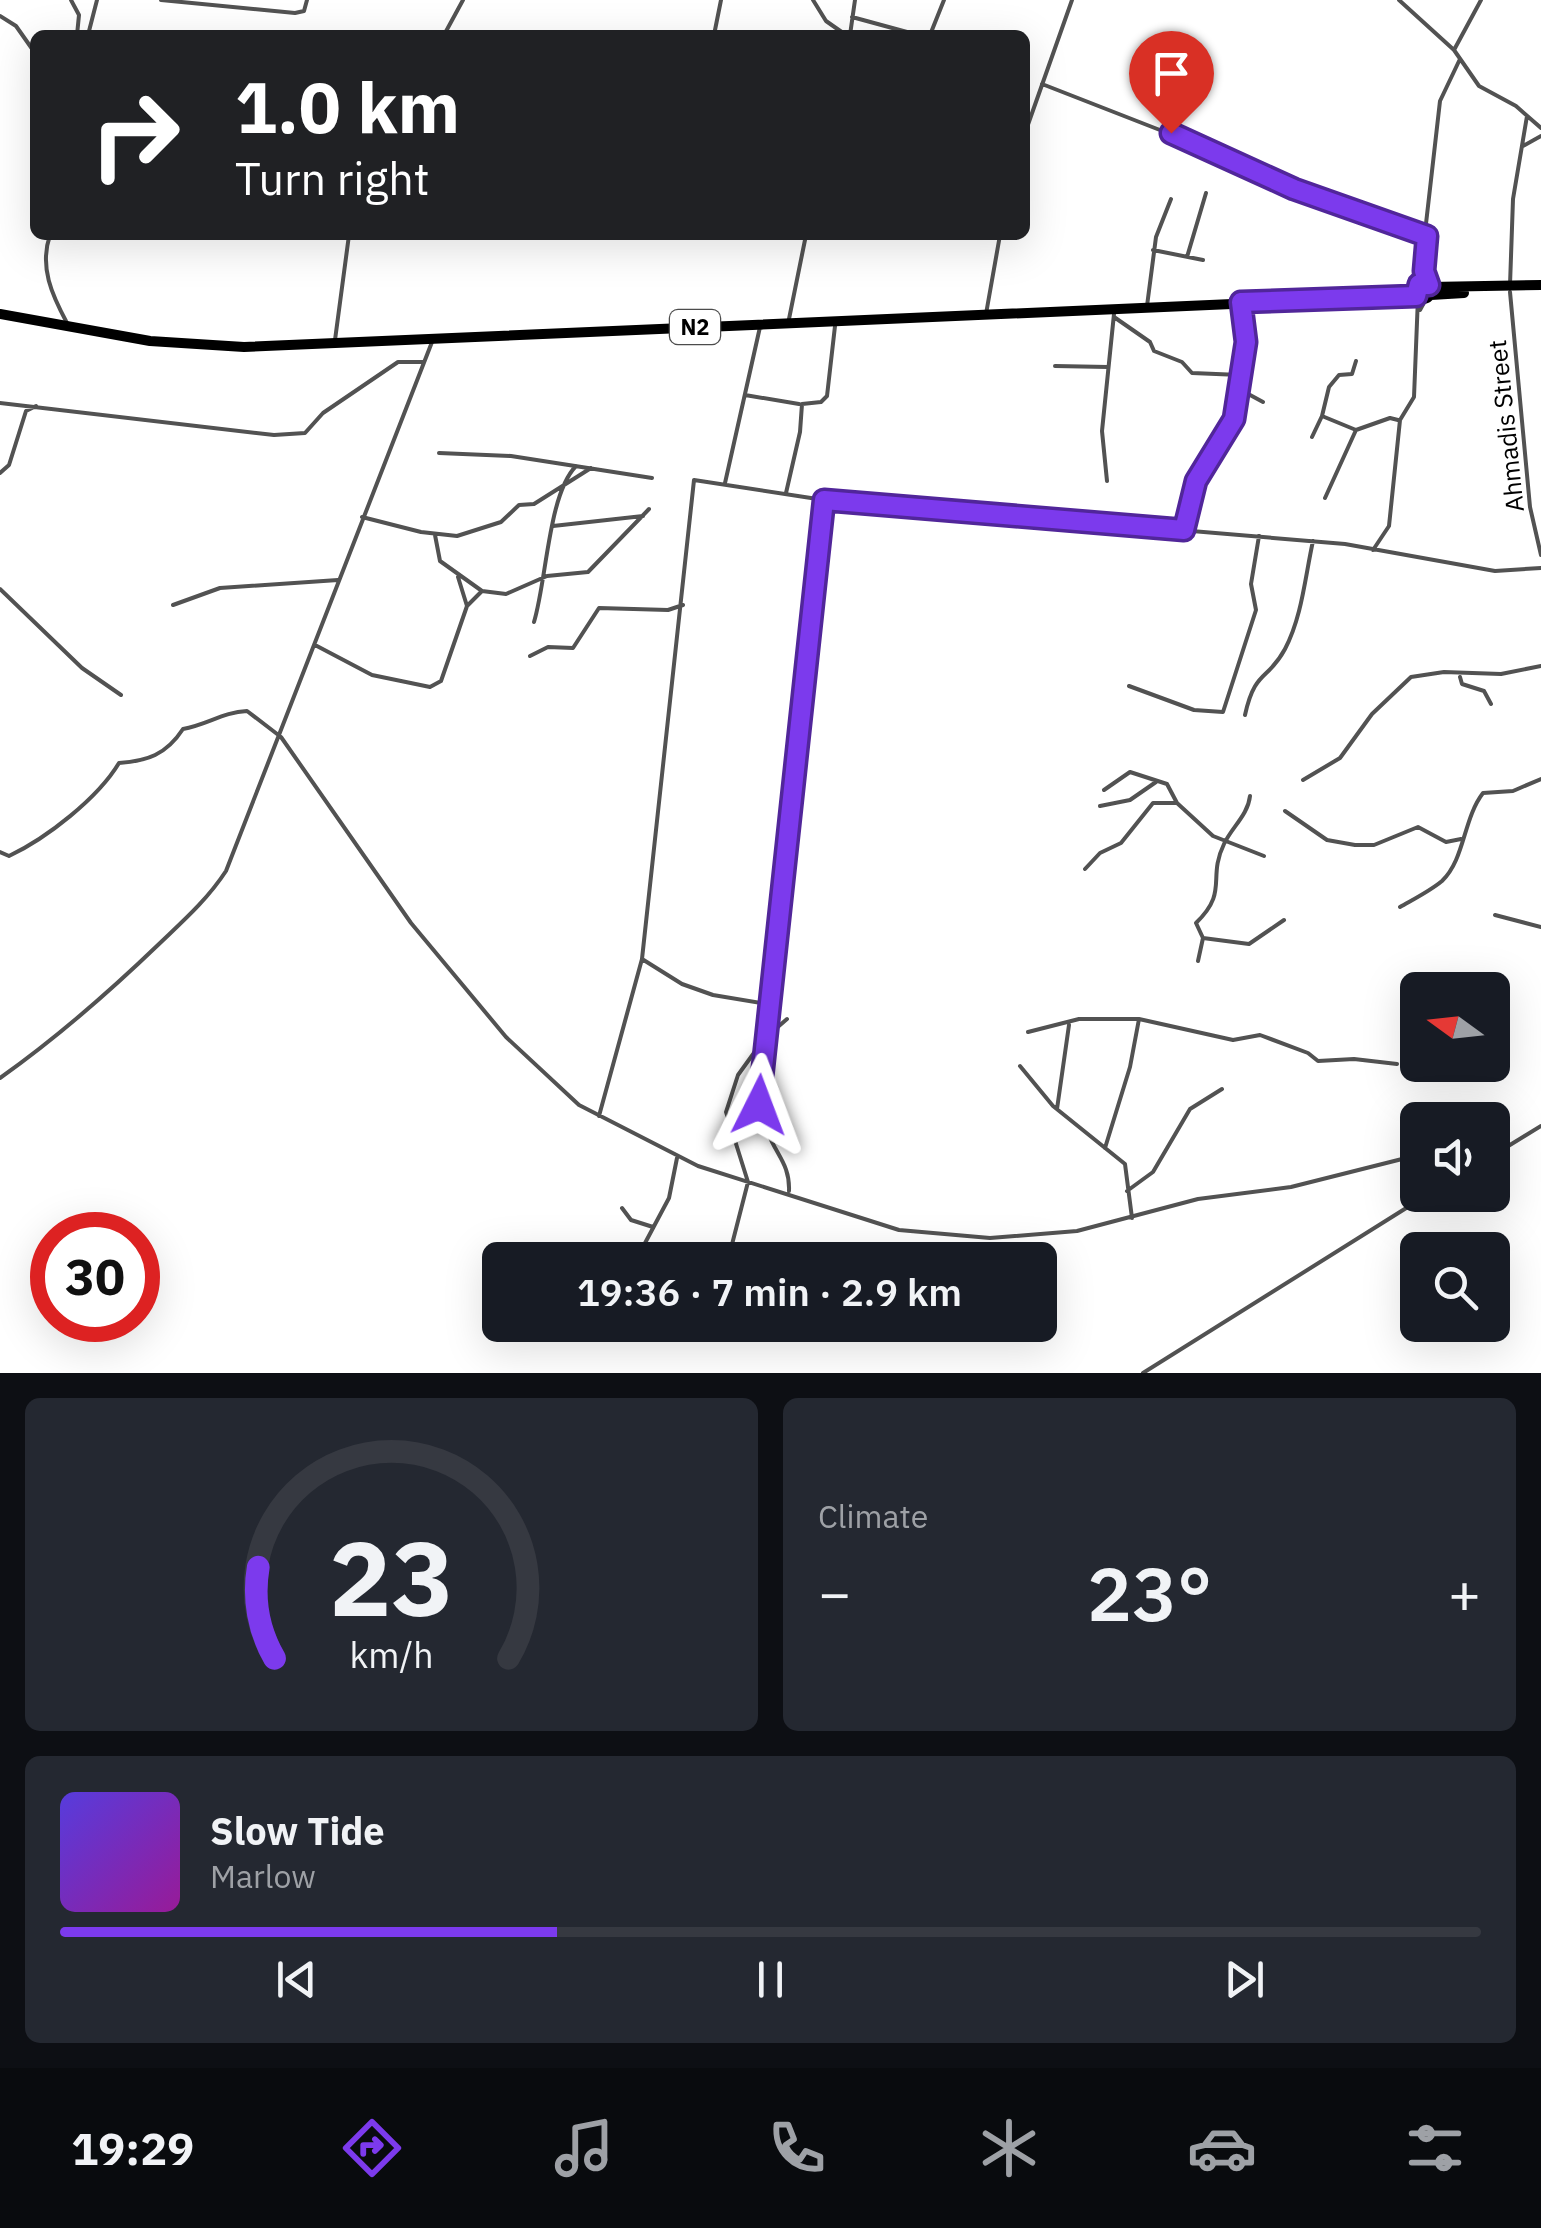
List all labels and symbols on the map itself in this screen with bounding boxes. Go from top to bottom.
pin [1129,31,1214,134]
road number: N2 [670,310,720,344]
street label: Ahmadis Street [1480,338,1531,514]
north arrow [1400,972,1510,1082]
position arrow [707,1053,811,1157]
speed limit sign: 30 [30,1212,160,1342]

